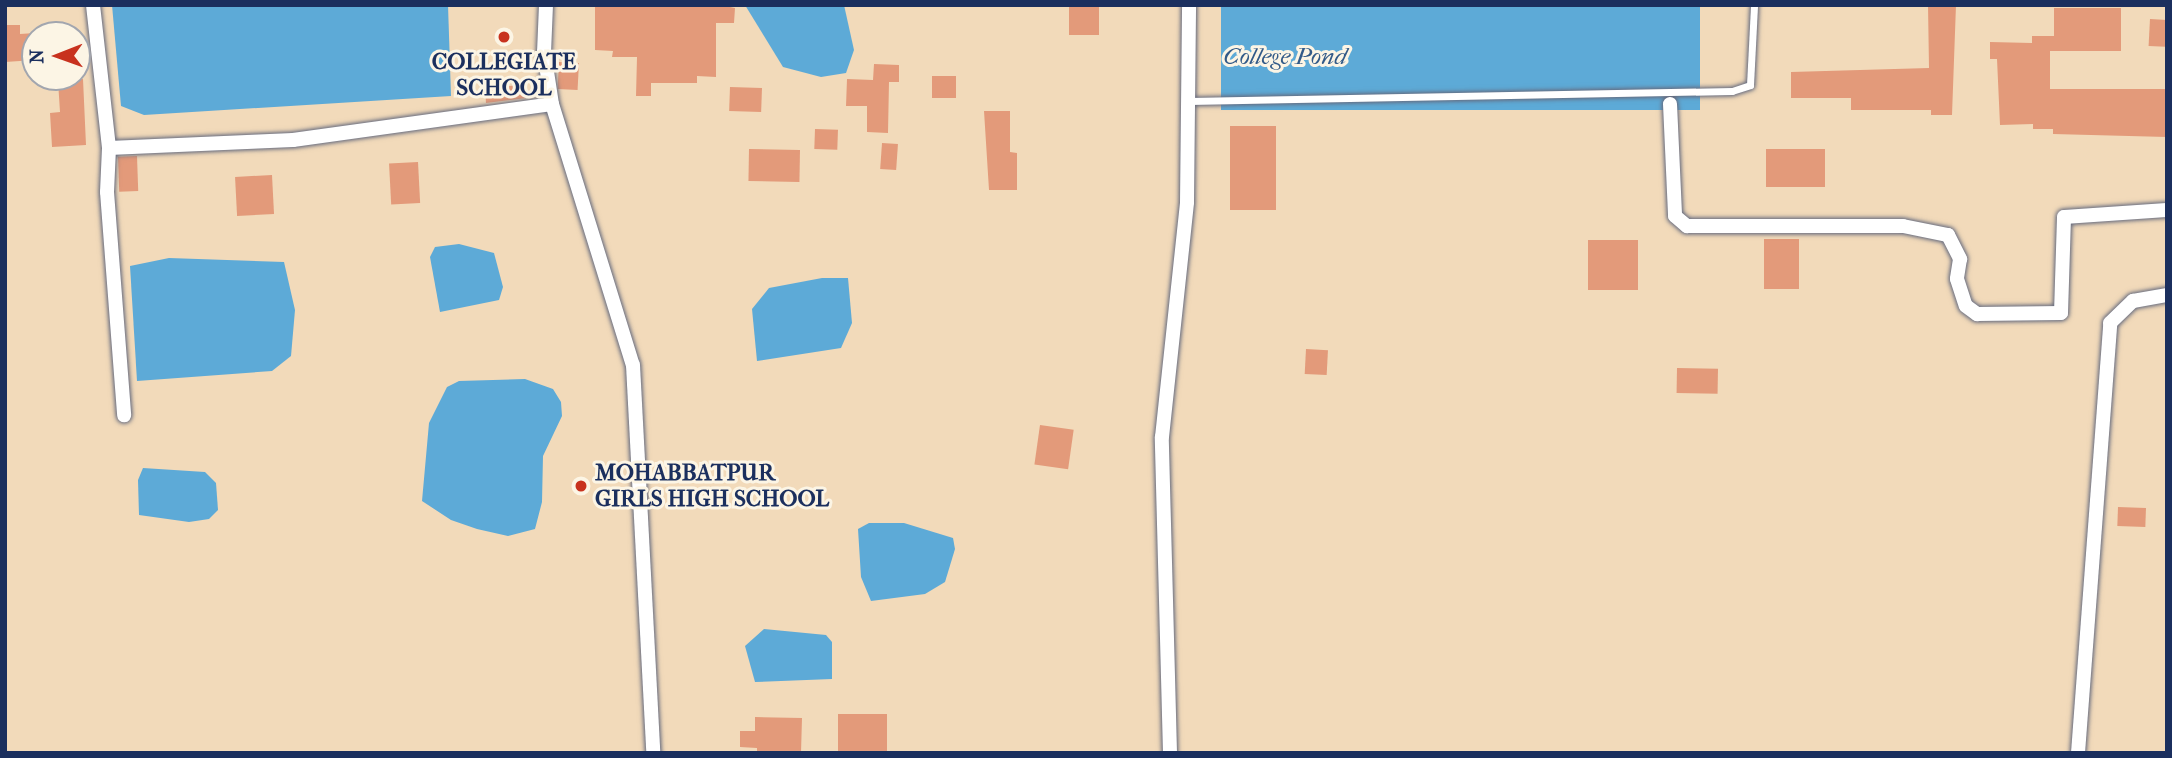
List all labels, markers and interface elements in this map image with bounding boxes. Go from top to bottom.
north arrow [21,21,91,91]
marker: COLLEGIATE SCHOOL [496,29,512,45]
water label: College Pond [1223,43,1347,71]
place label: COLLEGIATE SCHOOL [432,48,576,102]
text: N [26,49,48,64]
place label: MOHABBATPUR GIRLS HIGH SCHOOL [595,459,829,513]
marker: MOHABBATPUR GIRLS HIGH SCHOOL [573,478,589,494]

